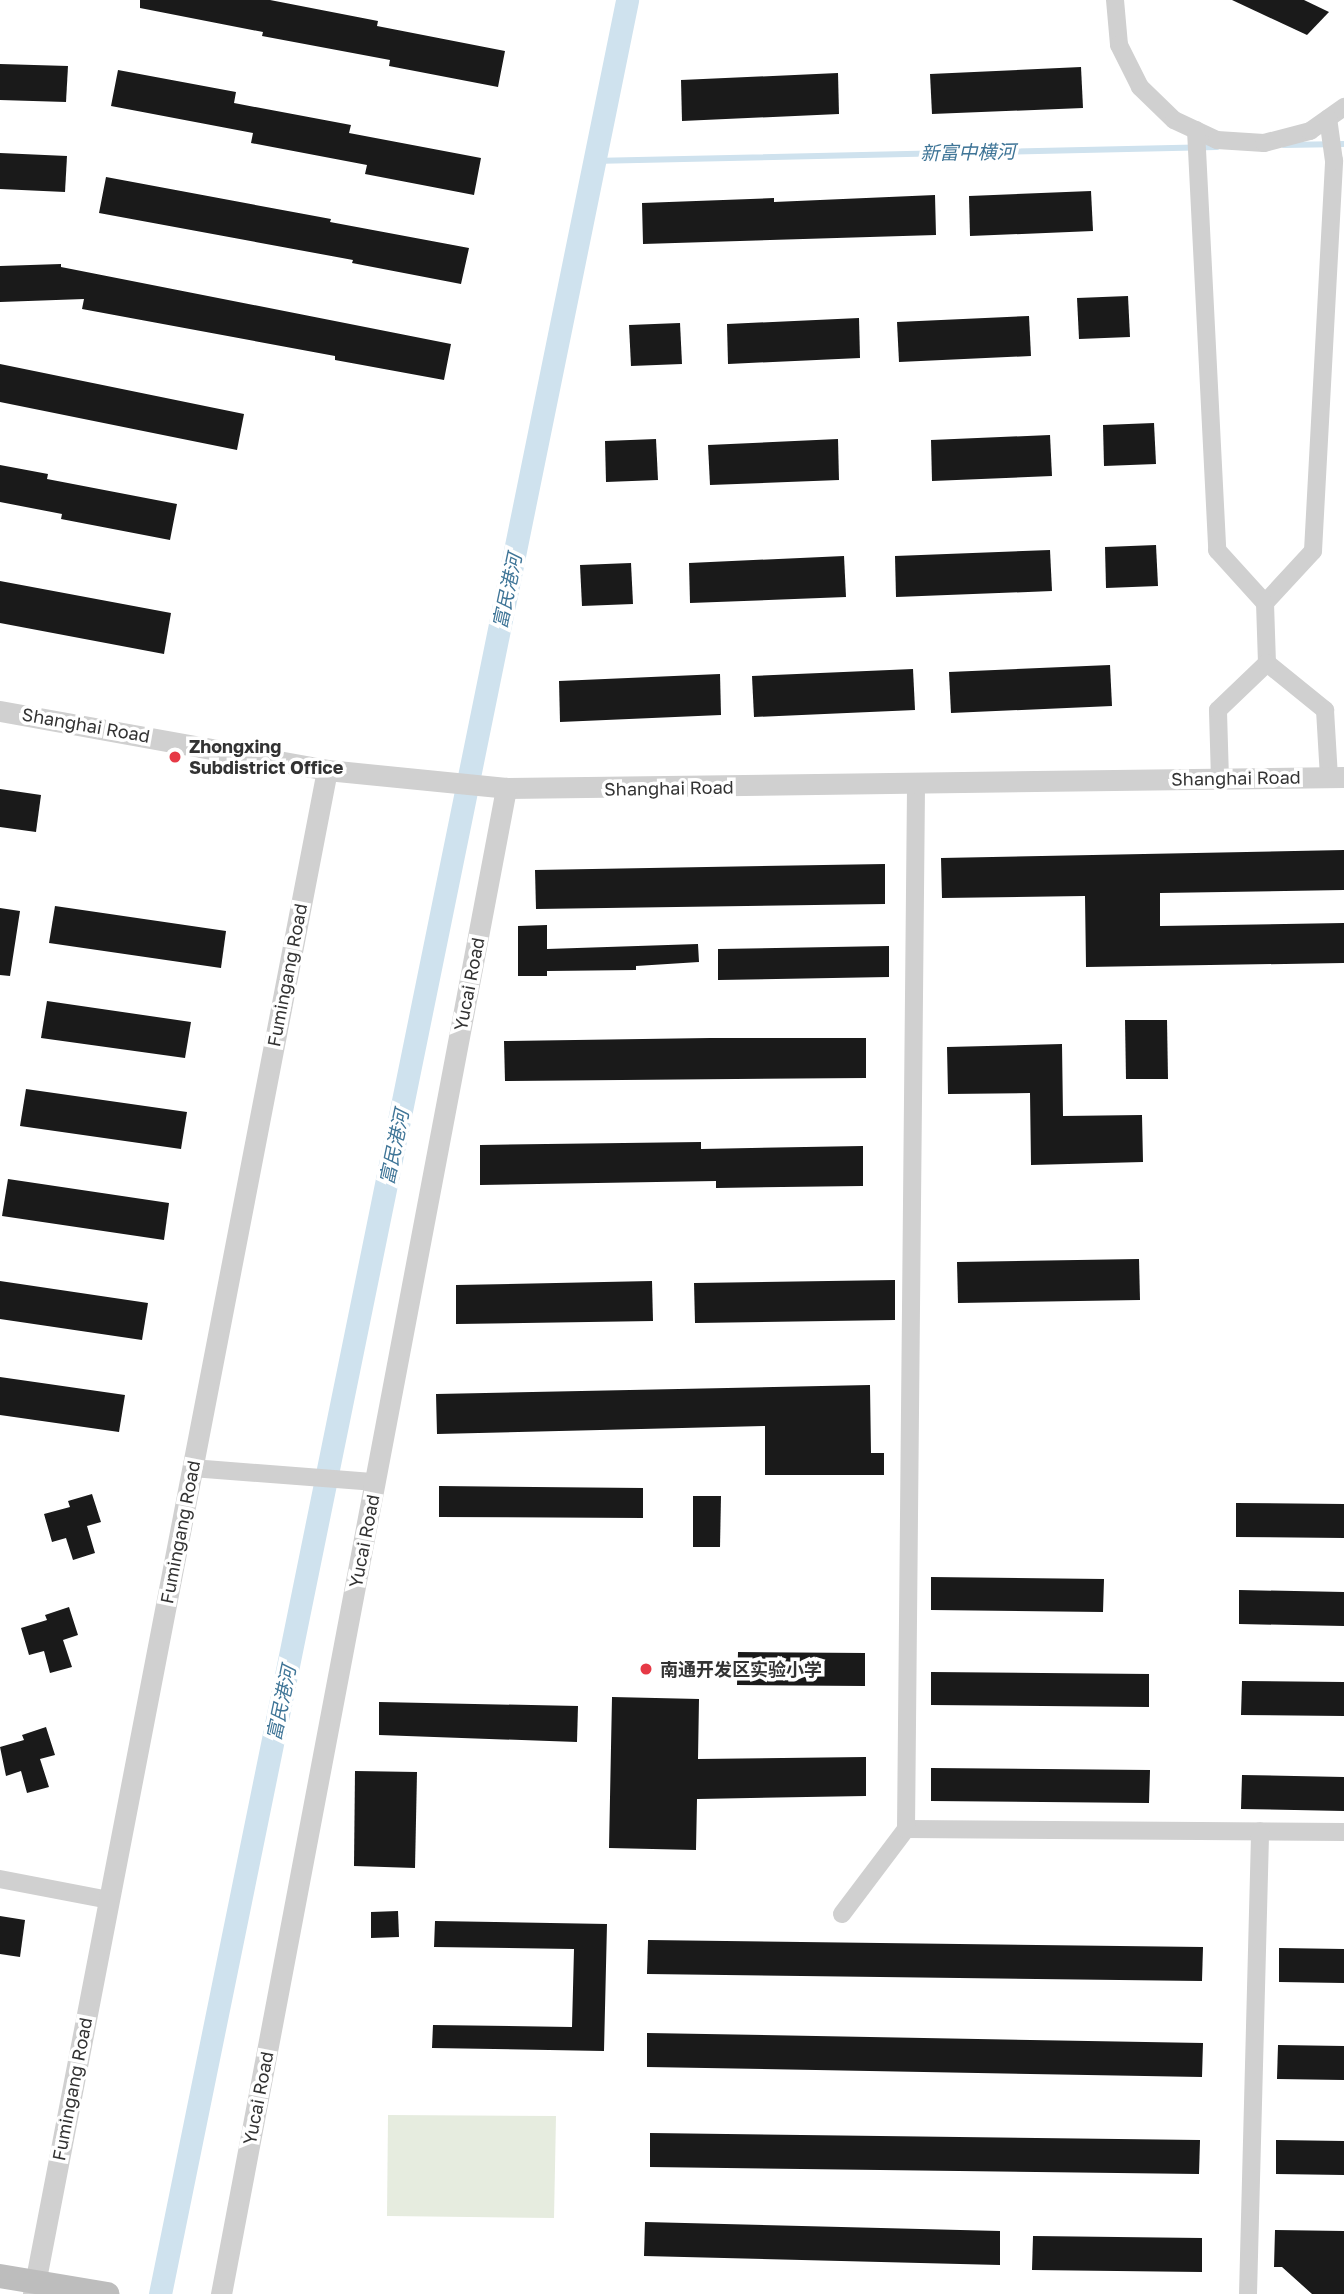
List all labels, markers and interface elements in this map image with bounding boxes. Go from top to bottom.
water label: 新富中横河 [920,140,1016,164]
water label: 富民港河 [488,551,526,631]
street label: Shanghai Road [20,703,152,747]
place label: Zhongxing Subdistrict Office [189,736,343,778]
marker: Zhongxing Subdistrict Office [167,749,183,765]
street label: Shanghai Road [1171,766,1301,790]
street label: Shanghai Road [604,776,734,800]
street label: Fumingang Road [263,902,311,1048]
street label: Yucai Road [449,935,489,1033]
water label: 富民港河 [375,1107,413,1187]
street label: Fumingang Road [156,1459,204,1605]
street label: Yucai Road [344,1492,384,1590]
place label: 南通开发区实验小学 [660,1658,822,1680]
marker: 南通开发区实验小学 [638,1661,654,1677]
water label: 富民港河 [262,1663,300,1743]
street label: Fumingang Road [48,2016,96,2162]
street label: Yucai Road [238,2049,278,2147]

